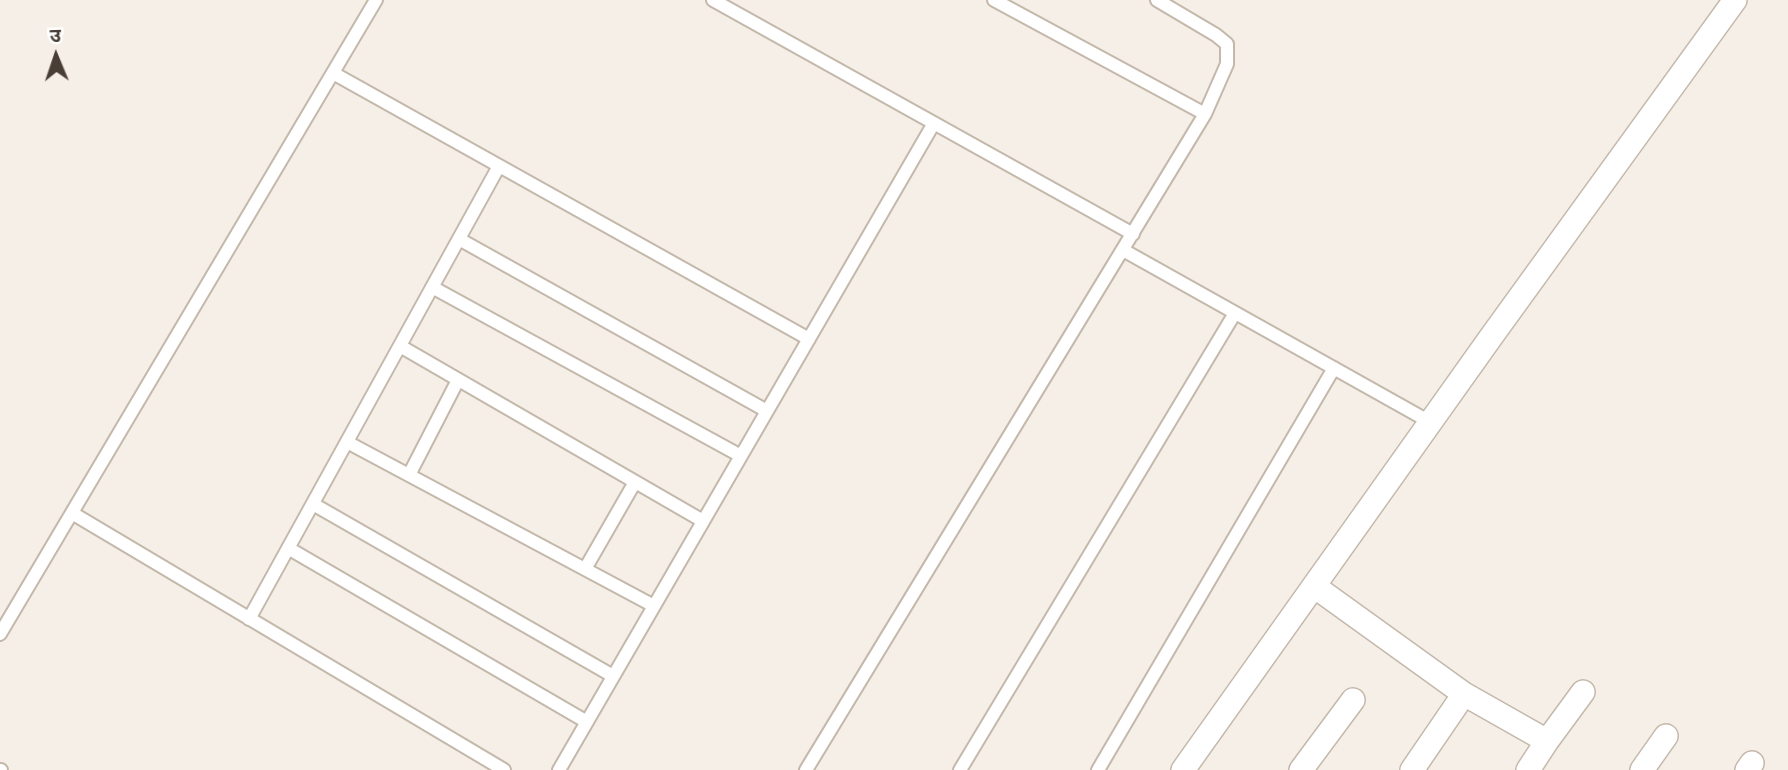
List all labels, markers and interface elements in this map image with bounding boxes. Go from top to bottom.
text: उ [49,20,61,49]
north arrow [21,21,91,91]

